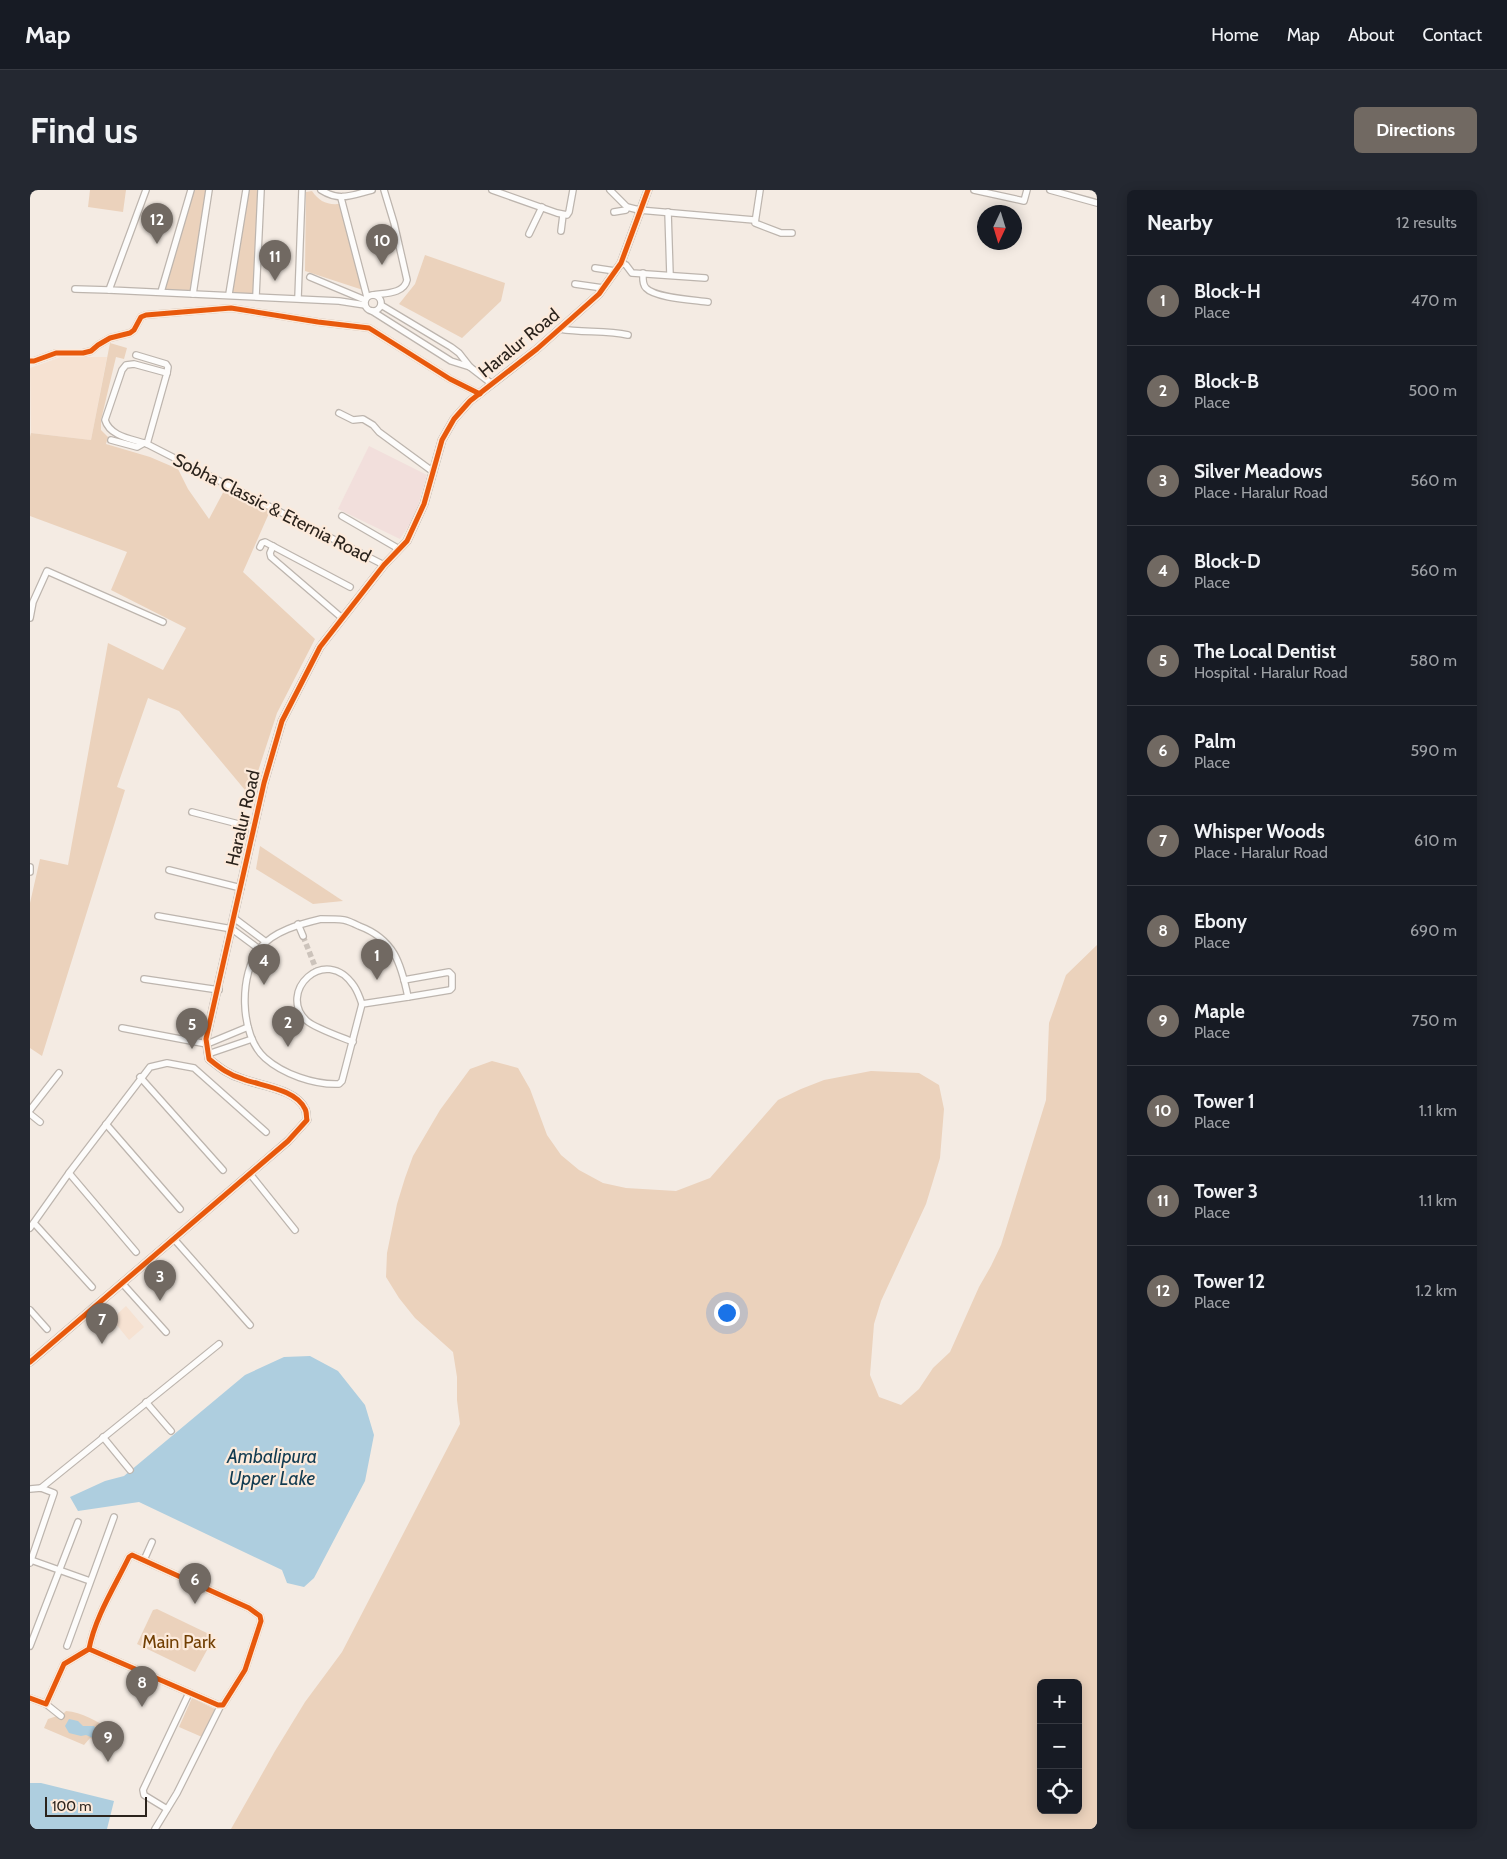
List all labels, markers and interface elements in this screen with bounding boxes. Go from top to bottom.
text: Map [25,20,71,49]
text: Home [1211,24,1259,46]
text: Map [1287,24,1320,46]
text: About [1348,24,1394,46]
text: Contact [1422,24,1482,46]
button: Directions [1354,107,1477,153]
text: Find us [30,109,138,152]
pin: 12 [141,203,173,244]
north arrow [977,205,1022,250]
text: Nearby [1147,210,1213,235]
text: 12 results [1396,213,1457,232]
pin: 10 [366,224,398,265]
pin: 11 [259,240,291,281]
text: Block-H [1194,280,1261,303]
text: 1 [1160,291,1166,310]
text: 470 m [1411,291,1457,310]
text: Place [1194,303,1230,322]
street label: Haralur Road [474,304,564,382]
text: Block-B [1194,370,1259,393]
text: 2 [1159,381,1167,400]
text: 500 m [1408,381,1457,400]
text: Place [1194,393,1230,412]
street label: Sobha Classic & Eternia Road [169,448,375,568]
text: Silver Meadows [1194,460,1322,483]
text: 3 [1159,471,1167,490]
text: 560 m [1410,471,1457,490]
text: Place · Haralur Road [1194,483,1328,502]
text: Block-D [1194,550,1261,573]
text: 4 [1158,561,1168,580]
text: 560 m [1410,561,1457,580]
text: Place [1194,573,1230,592]
text: The Local Dentist [1194,640,1336,663]
text: 5 [1159,651,1167,670]
text: 580 m [1410,651,1457,670]
text: Hospital · Haralur Road [1194,663,1348,682]
text: Palm [1194,730,1236,753]
text: 6 [1159,741,1168,760]
text: 590 m [1410,741,1457,760]
text: Place [1194,753,1230,772]
street label: Haralur Road [221,768,265,868]
text: Whisper Woods [1194,820,1325,843]
text: 7 [1159,831,1167,850]
text: 610 m [1414,831,1457,850]
text: Place · Haralur Road [1194,843,1328,862]
text: Ebony [1194,910,1247,933]
text: 8 [1158,921,1168,940]
text: 690 m [1410,921,1457,940]
text: Place [1194,933,1230,952]
pin: 1 [361,939,393,980]
pin: 4 [248,944,280,985]
text: Maple [1194,1000,1245,1023]
pin: 2 [272,1006,304,1047]
pin: 5 [176,1008,208,1049]
text: 9 [1159,1011,1168,1030]
text: 750 m [1411,1011,1457,1030]
text: Place [1194,1023,1230,1042]
text: Tower 1 [1194,1090,1255,1113]
text: 10 [1154,1101,1172,1120]
text: 1.1 km [1419,1101,1457,1120]
text: Place [1194,1113,1230,1132]
text: Tower 3 [1194,1180,1258,1203]
text: 11 [1157,1191,1169,1210]
text: 1.1 km [1419,1191,1457,1210]
text: Place [1194,1203,1230,1222]
pin: 3 [144,1260,176,1301]
text: Tower 12 [1194,1270,1265,1293]
text: 12 [1156,1281,1170,1300]
text: 1.2 km [1415,1281,1457,1300]
text: Place [1194,1293,1230,1312]
your location [714,1300,740,1326]
pin: 7 [86,1303,118,1344]
water label: Ambalipura Upper Lake [226,1445,317,1490]
pin: 6 [179,1563,211,1604]
park label: Main Park [142,1631,217,1653]
pin: 8 [126,1666,158,1707]
map controls [1037,1679,1082,1814]
button: + [1037,1679,1082,1724]
pin: 9 [92,1721,124,1762]
button: − [1037,1724,1082,1769]
button: locate [1037,1769,1082,1814]
scale bar [45,1794,148,1817]
text: 100 m [52,1797,92,1815]

